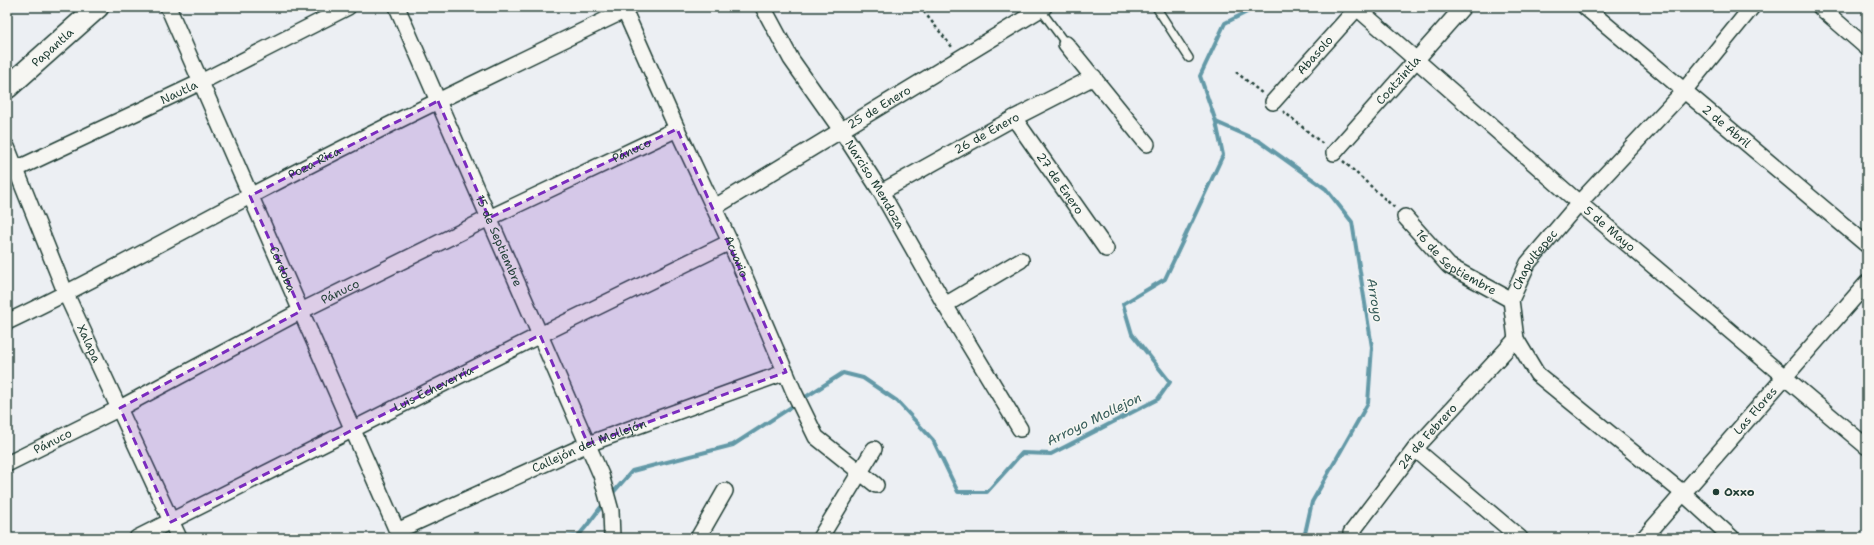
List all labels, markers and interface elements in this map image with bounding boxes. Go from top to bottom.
street label: Papantla [28,24,77,71]
street label: Abasolo [1293,32,1337,78]
street label: Coatzintla [1372,52,1425,108]
street label: Nautla [158,77,201,108]
street label: 25 de Enero [844,82,914,133]
street label: 2 de Abril [1699,101,1754,152]
street label: 26 de Enero [951,109,1022,158]
street label: Pánuco [610,134,654,166]
street label: Narciso Mendoza [841,137,908,232]
street label: Poza Rica [285,143,344,183]
street label: 27 de Enero [1033,149,1087,217]
street label: 15 de Septiembre [472,192,526,289]
street label: 5 de Mayo [1581,203,1639,255]
street label: 16 de Septiembre [1412,226,1499,299]
street label: Chapultepec [1509,226,1561,293]
street label: Acuario [720,233,752,280]
street label: Córdoba [265,244,300,295]
street label: Pánuco [318,275,362,308]
water label: Arroyo [1363,277,1387,323]
street label: Xalapa [73,322,105,366]
street label: Luis Echeverría [391,362,477,415]
street label: Las Flores [1730,383,1781,438]
water label: Arroyo Mollejon [1044,389,1144,449]
street label: 24 de Febrero [1394,400,1461,473]
street label: Callejón del Mollejón [529,416,648,477]
street label: Pánuco [31,425,75,458]
place label: Oxxo [1724,484,1755,500]
marker: Oxxo [1711,487,1721,497]

